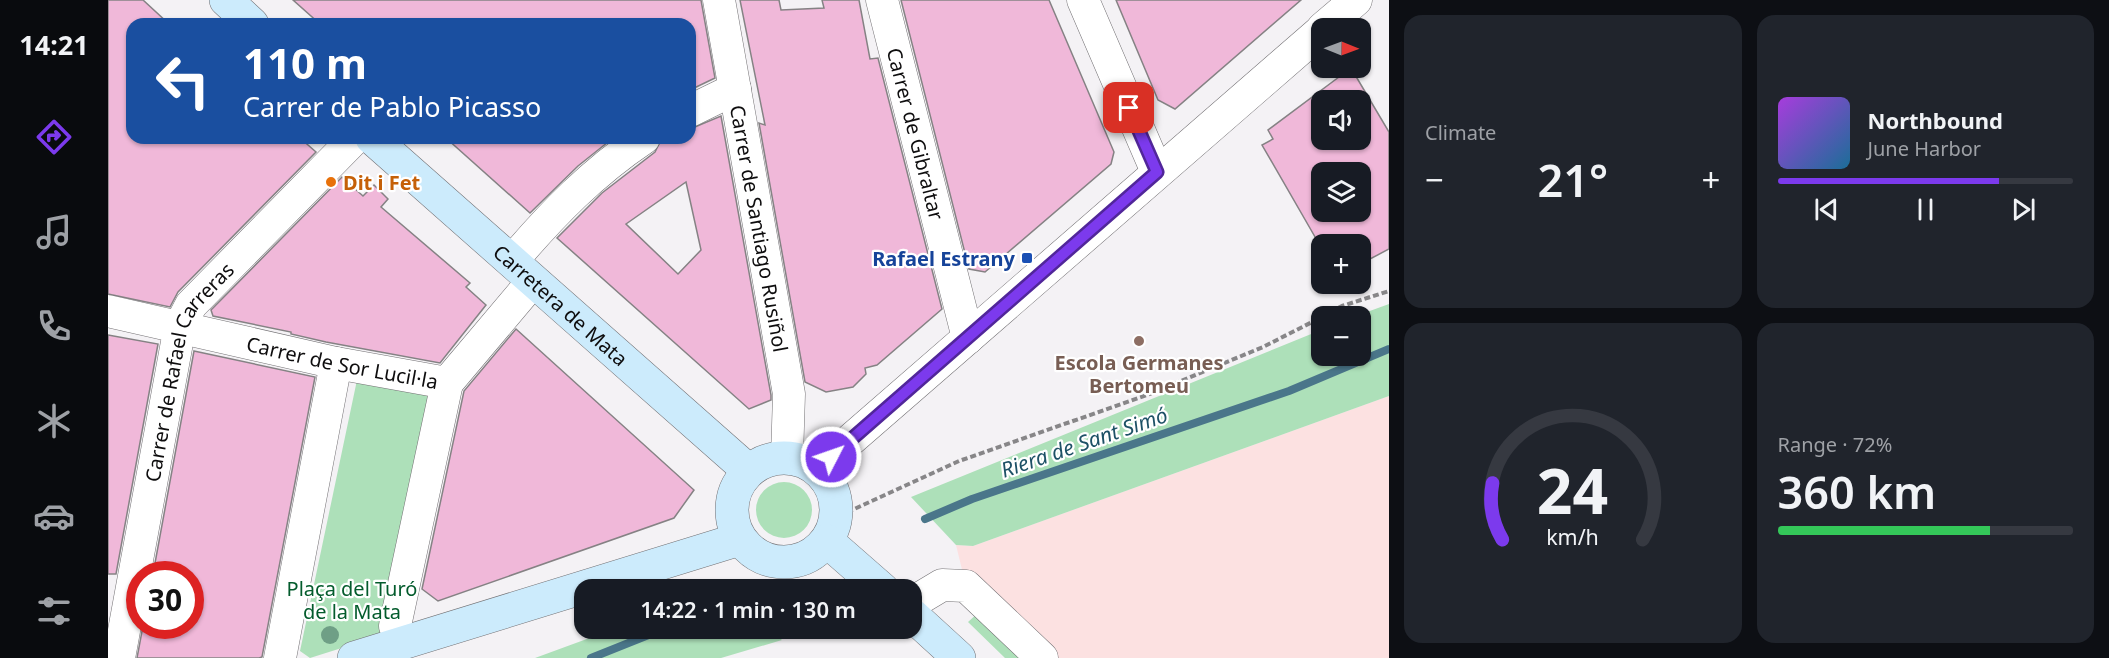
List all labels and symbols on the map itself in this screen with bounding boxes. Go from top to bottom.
north arrow [1311,18,1371,78]
street label: Carrer de Gibraltar [881,45,951,223]
pin [1103,82,1154,133]
street label: Carrer de Santiago Rusiñol [724,103,795,354]
place label: Dit i Fet [343,169,421,196]
marker: Dit i Fet [324,175,338,189]
street label: Carretera de Mata [488,238,634,371]
place label: Rafael Estrany [872,245,1016,272]
marker: Rafael Estrany [1020,251,1034,265]
street label: Carrer de Rafael Carreras [138,256,239,484]
street label: Carrer de Sor Lucil·la [244,330,440,395]
marker: Escola Germanes Bertomeu [1132,334,1146,348]
place label: Escola Germanes Bertomeu [1054,349,1224,399]
water label: Riera de Sant Simó [997,400,1171,484]
position arrow [799,425,863,489]
speed limit sign: 30 [126,561,204,639]
park label: Plaça del Turó de la Mata [287,575,417,625]

